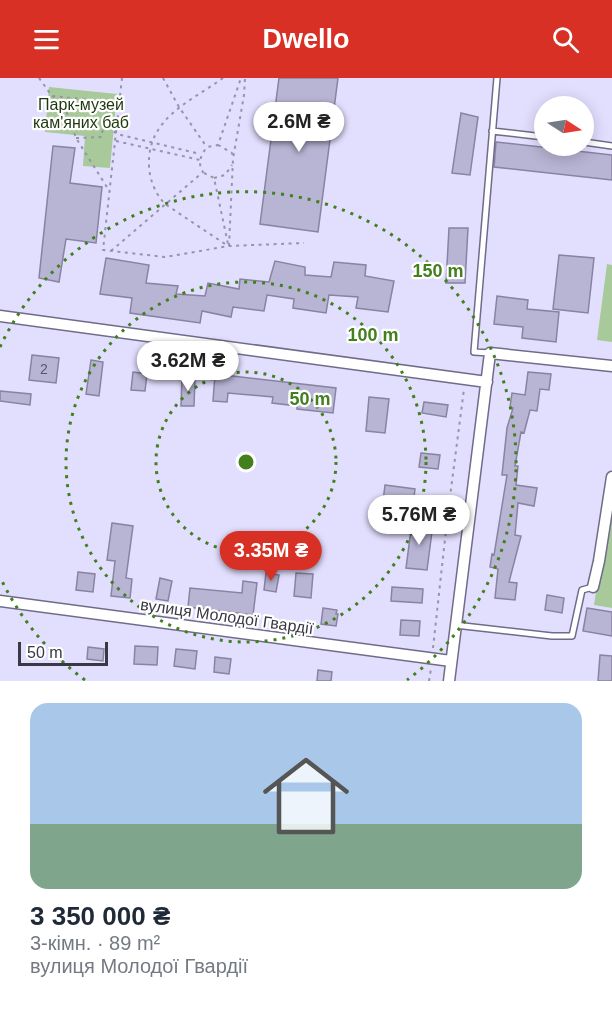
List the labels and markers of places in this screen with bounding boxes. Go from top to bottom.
pin: 2.6M ₴ [250,102,348,153]
pin: 3.62M ₴ [133,341,243,392]
centre of rings [236,452,256,472]
pin: 5.76M ₴ [364,495,474,546]
pin: 3.35M ₴ [216,531,326,582]

